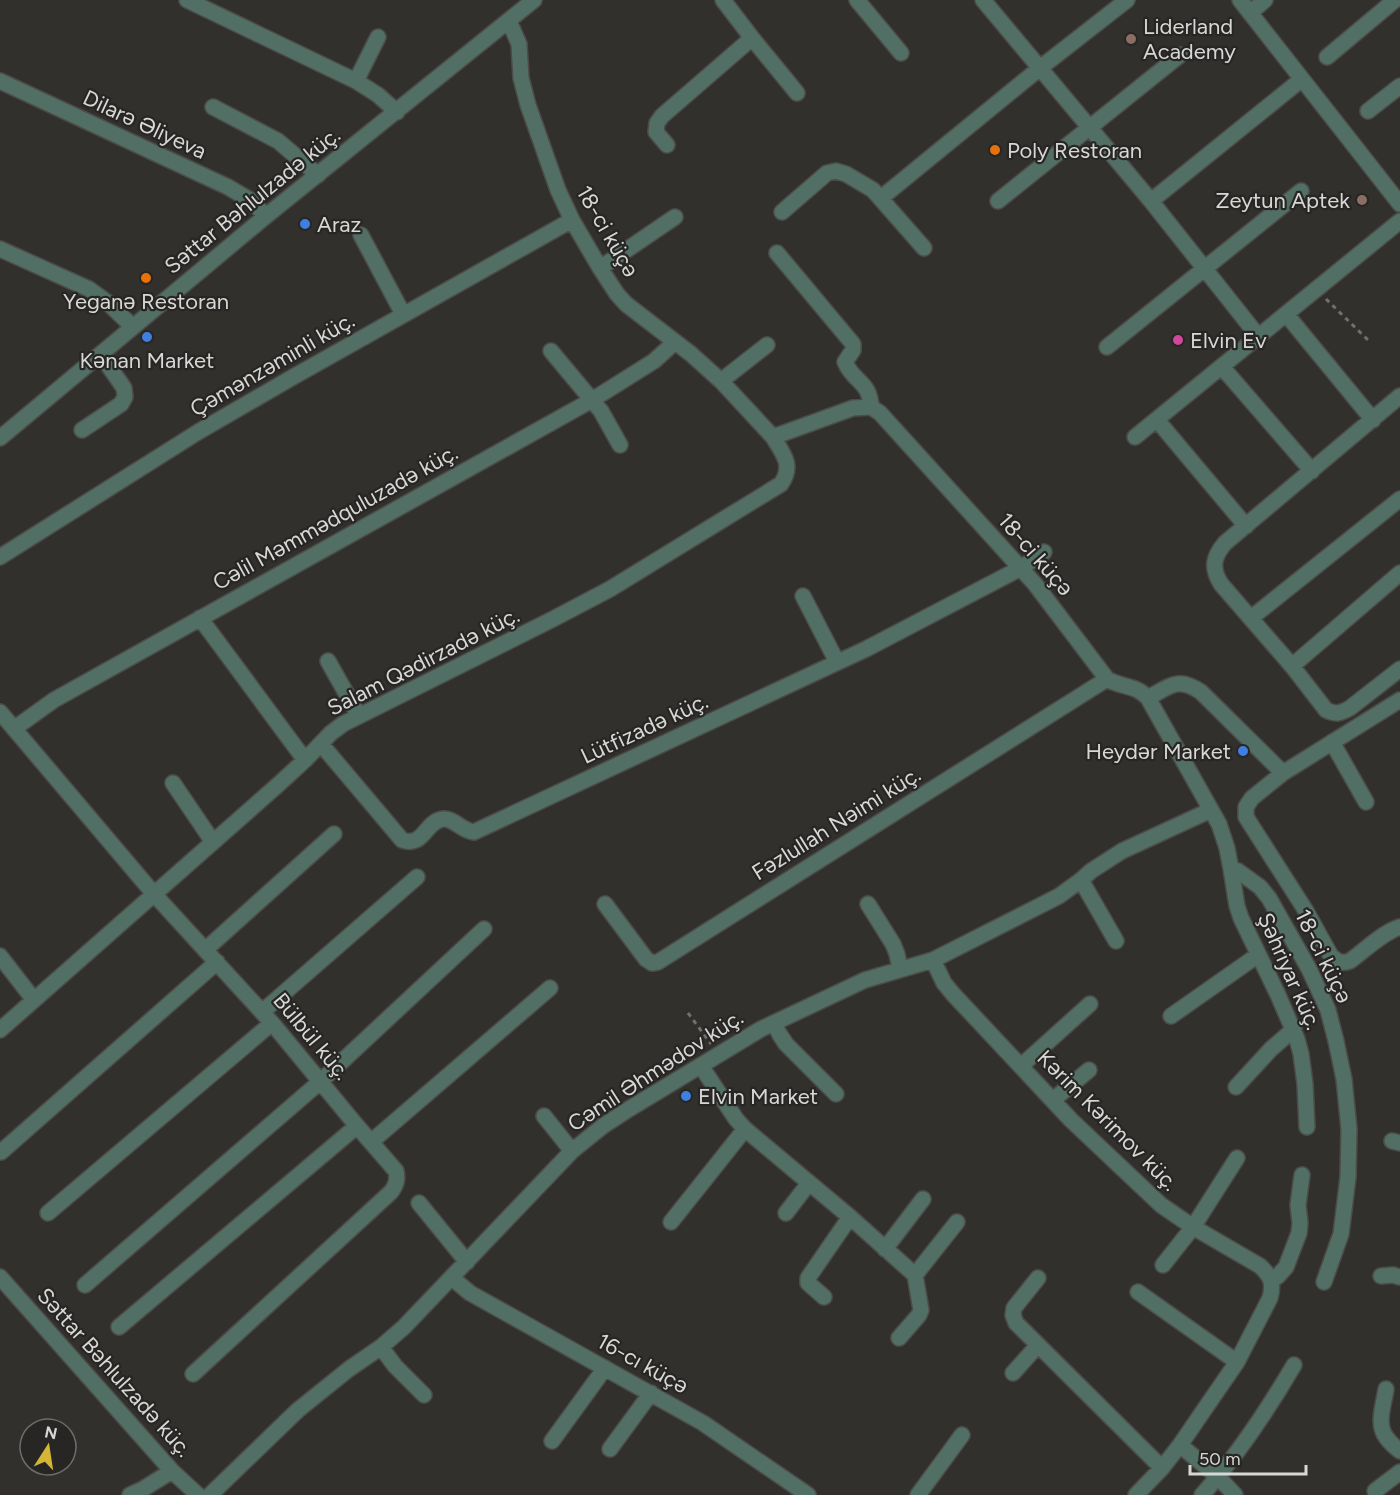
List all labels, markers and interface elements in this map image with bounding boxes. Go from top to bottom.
place label: Liderland Academy [1143,13,1236,65]
marker: Liderland Academy [1124,32,1138,46]
street label: Dilarə Əliyeva [79,84,211,165]
street label: Səttar Bəhlulzadə küç. [159,121,346,280]
place label: Poly Restoran [1007,137,1142,164]
marker: Poly Restoran [988,143,1002,157]
street label: 18-ci küçə [571,181,645,282]
place label: Zeytun Aptek [1215,187,1350,214]
marker: Zeytun Aptek [1355,193,1369,207]
place label: Araz [317,211,361,238]
marker: Araz [298,217,312,231]
marker: Yeganə Restoran [139,271,153,285]
place label: Yeganə Restoran [63,288,229,315]
street label: Çəmənzəminli küç. [185,306,359,422]
place label: Elvin Ev [1190,327,1267,354]
marker: Kənan Market [140,330,154,344]
marker: Elvin Ev [1171,333,1185,347]
place label: Kənan Market [80,347,214,374]
street label: Cəlil Məmmədquluzadə küç. [208,439,462,596]
street label: 18-ci küçə [992,507,1079,601]
street label: Salam Qədirzadə küç. [323,601,524,722]
street label: Lütfizadə küç. [576,687,712,770]
place label: Heydər Market [1085,738,1231,765]
marker: Heydər Market [1236,744,1250,758]
street label: Fəzlullah Nəimi küç. [747,761,926,886]
street label: 18-ci küçə [1289,905,1358,1008]
street label: Şəhriyar küç. [1252,908,1327,1034]
street label: Bülbül küç. [267,987,356,1085]
street label: Cəmil Əhmədov küç. [563,1004,748,1137]
street label: Kərim Kərimov küç. [1032,1044,1184,1196]
place label: Elvin Market [698,1083,818,1110]
marker: Elvin Market [679,1089,693,1103]
street label: Səttar Bəhlulzadə küç. [32,1282,198,1462]
street label: 16-cı küçə [592,1327,693,1400]
north arrow [18,1417,78,1477]
text: N [43,1422,59,1443]
scale bar [1190,1438,1306,1476]
text: 50 m [1199,1448,1241,1470]

